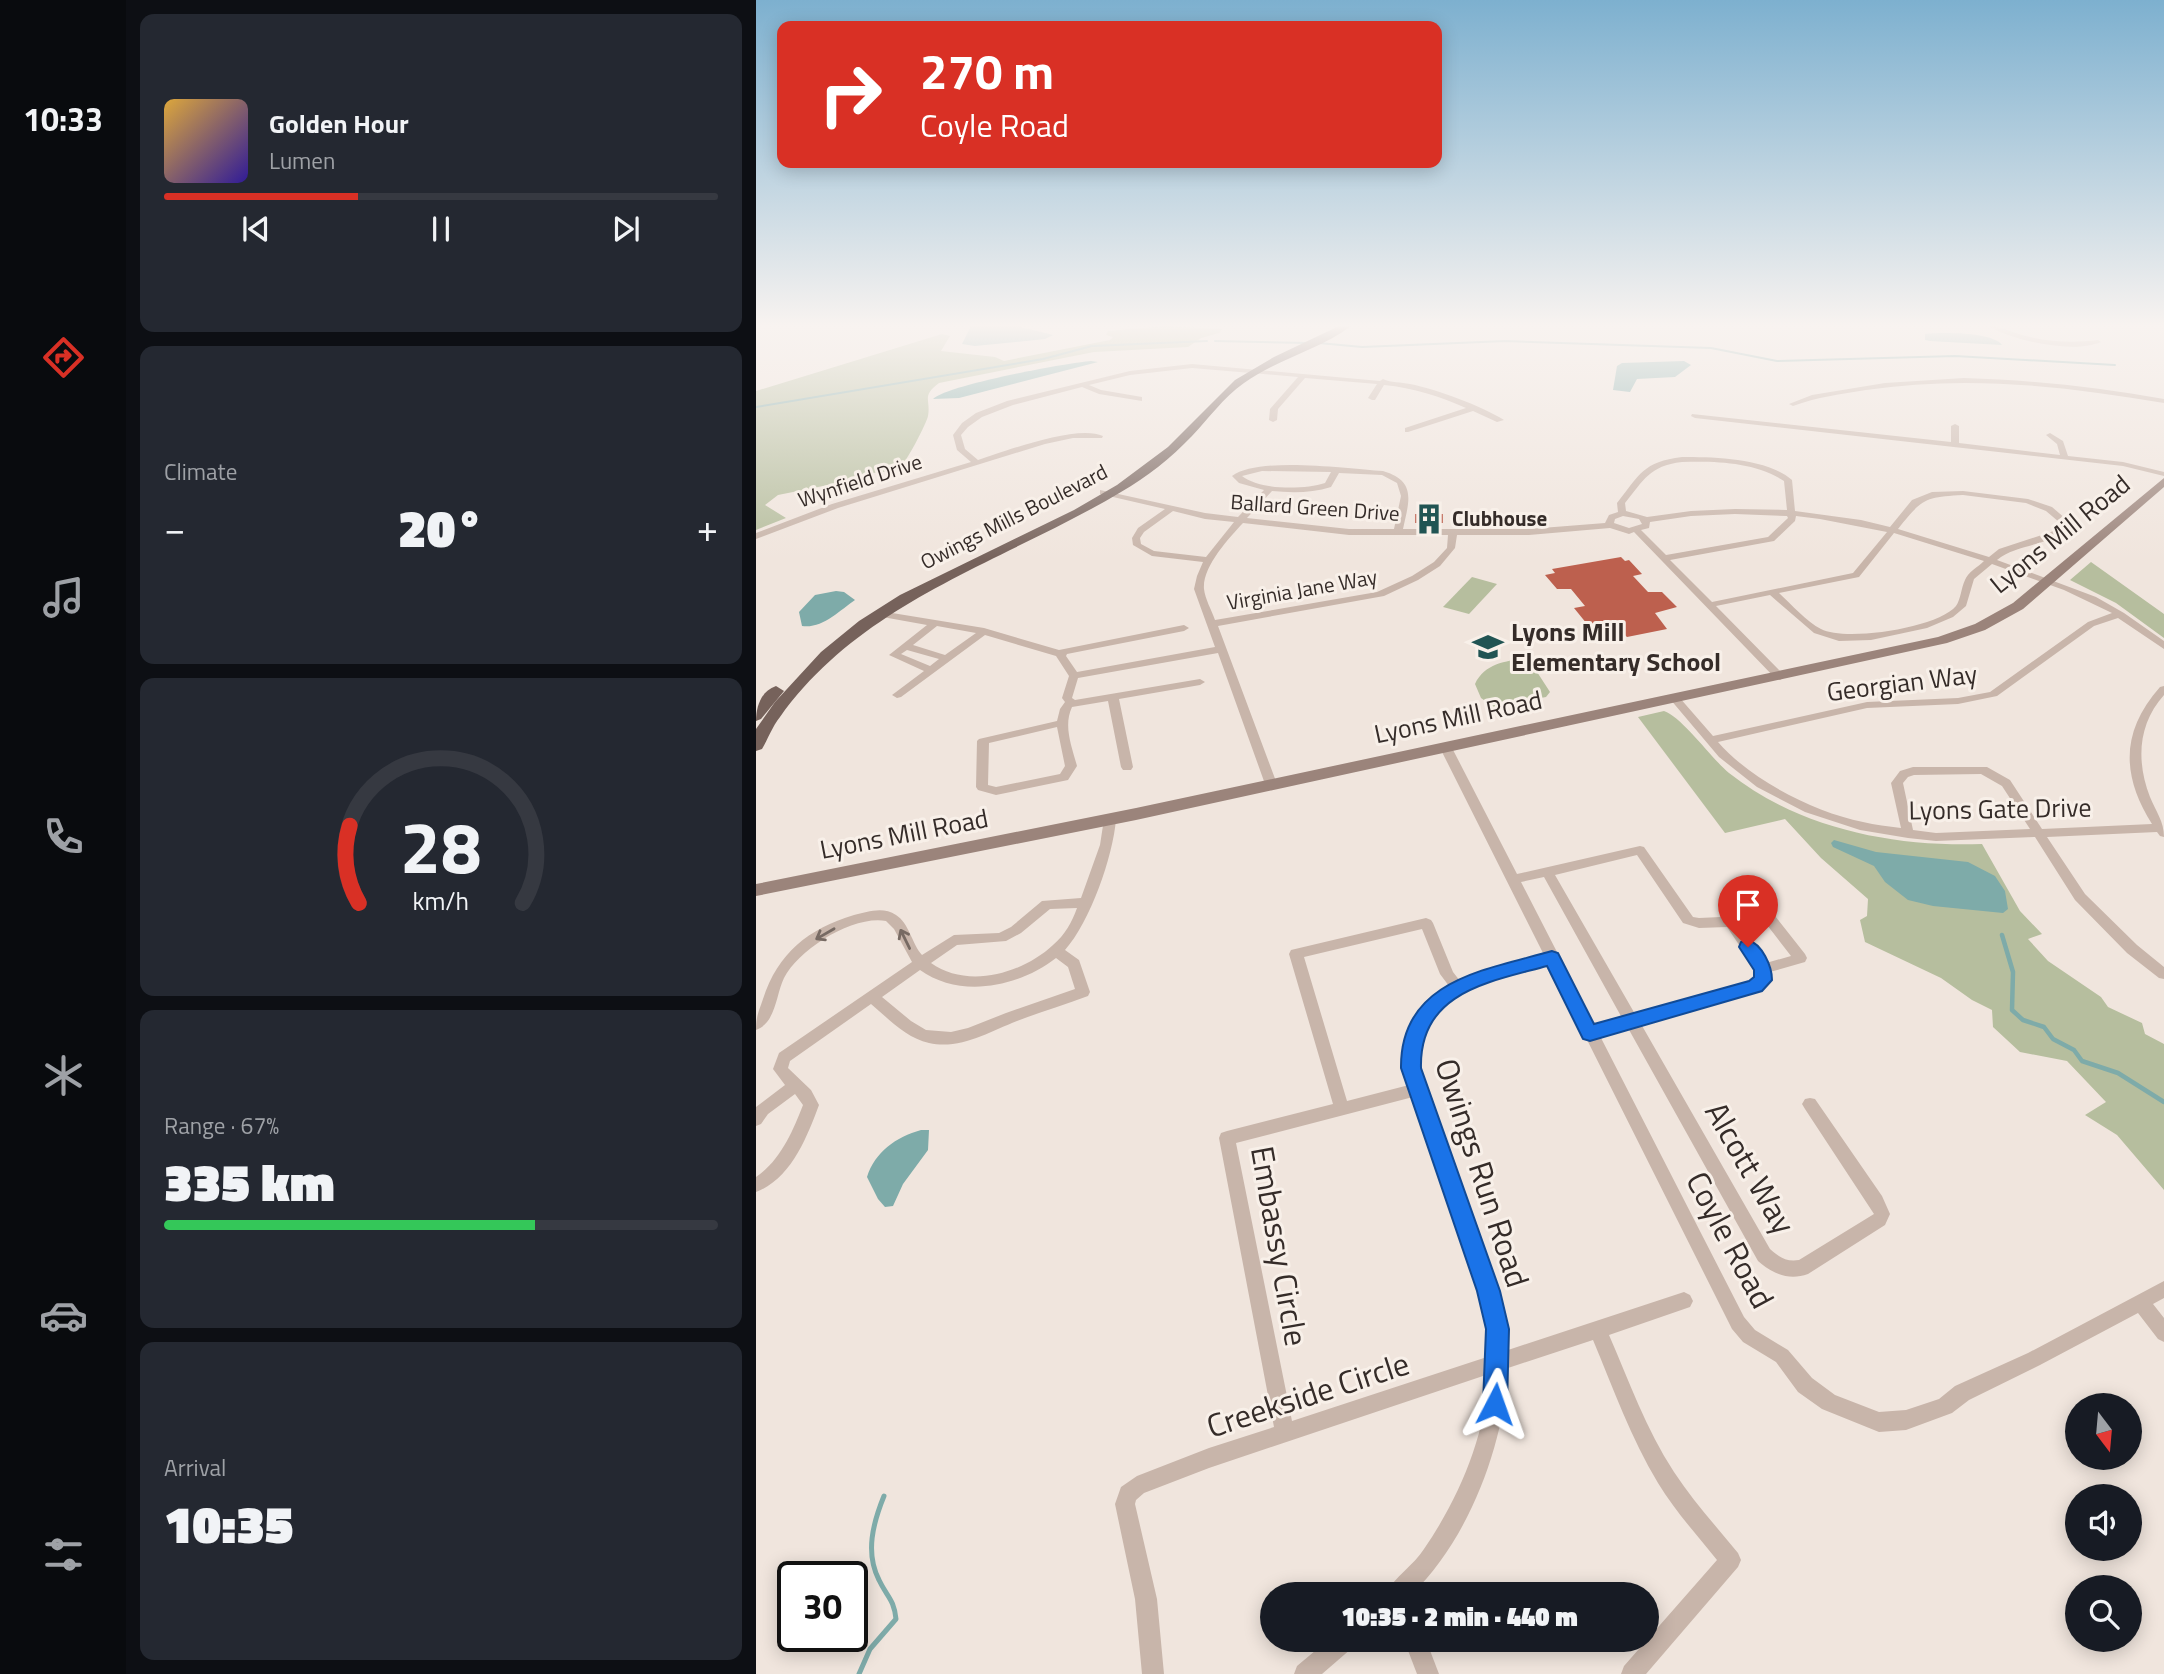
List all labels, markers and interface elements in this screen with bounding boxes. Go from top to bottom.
text: 270 m [920,33,1054,108]
icon: right [805,49,896,140]
text: 10:33 [23,95,103,143]
text: Coyle Road [920,101,1069,149]
text: Golden Hour [269,104,409,143]
text: Lumen [269,143,335,178]
icon: previous [237,210,275,248]
icon: pause [422,210,460,248]
icon: next [607,210,645,248]
icon: directions [39,333,88,382]
street label: Wynfield Drive [794,445,926,515]
text: Climate [164,454,237,489]
street label: Owings Mills Boulevard [914,455,1113,577]
street label: Lyons Mill Road [1981,465,2138,602]
street label: Ballard Green Drive [1229,485,1401,529]
text: 20° [398,488,484,567]
text: − [164,499,185,557]
text: + [697,499,718,557]
building icon: Clubhouse [1412,502,1446,536]
place label: Clubhouse [1452,502,1547,534]
street label: Virginia Jane Way [1224,560,1380,618]
icon: music [39,573,88,622]
place label: Lyons Mill Elementary School [1511,612,1721,681]
school or university icon: Lyons Mill Elementary School [1471,630,1505,664]
street label: Georgian Way [1824,654,1980,711]
street label: Lyons Mill Road [1370,680,1545,753]
street label: Lyons Gate Drive [1908,787,2092,830]
text: 28 [400,791,482,901]
street label: Lyons Mill Road [816,798,991,869]
icon: phone [39,812,88,861]
pin [1718,875,1778,947]
text: km/h [413,882,469,920]
icon: arrive [1729,886,1767,924]
one-way arrow [815,928,836,941]
one-way arrow [898,929,911,950]
icon: climate [39,1051,88,1100]
street label: Owings Run Road [1423,1052,1543,1293]
street label: Alcott Way [1694,1092,1808,1243]
text: Range · 67% [164,1108,279,1143]
text: 335 km [164,1142,335,1221]
street label: Embassy Circle [1239,1142,1321,1349]
street label: Coyle Road [1675,1162,1787,1317]
icon: car [39,1291,88,1340]
street label: Creekside Circle [1200,1339,1415,1449]
position arrow [1458,1367,1532,1441]
north arrow [2065,1393,2142,1470]
map controls [2065,1393,2142,1652]
text: Arrival [164,1450,226,1485]
text: 10:35 [164,1484,293,1563]
button: sound [2065,1484,2142,1561]
icon: filters [39,1530,88,1579]
speed limit sign: 30 [777,1561,868,1652]
button: search [2065,1575,2142,1652]
text: 10:35 · 2 min · 440 m [1341,1597,1578,1636]

